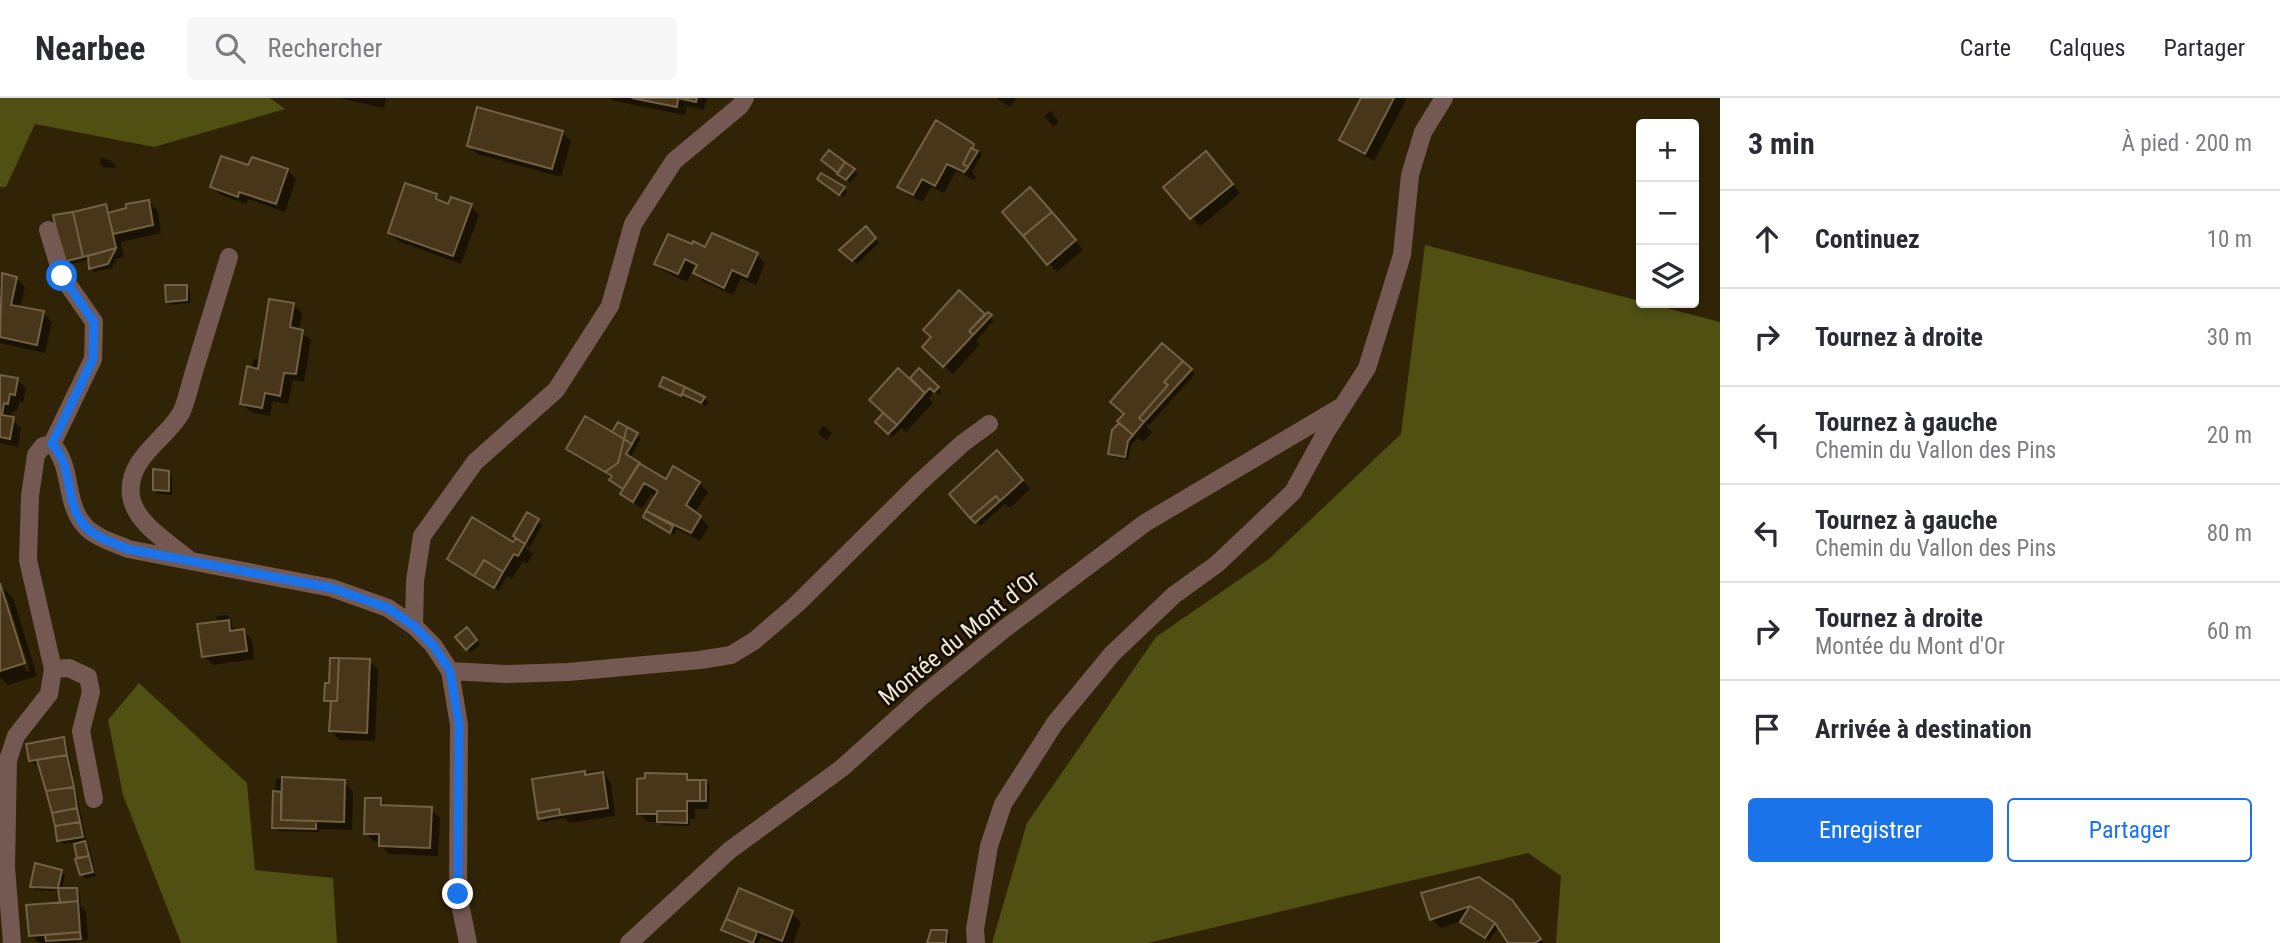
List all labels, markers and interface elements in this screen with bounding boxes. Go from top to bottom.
search box [187,17,677,80]
text: Nearbee [35,29,145,68]
icon: search [211,29,249,67]
text: Rechercher [267,33,383,63]
text: Carte [1960,34,2011,62]
text: Calques [2049,34,2125,62]
text: Partager [2163,34,2245,62]
map controls [1636,119,1699,308]
button: + [1636,119,1699,182]
text: 3 min [1748,126,1815,161]
text: À pied · 200 m [2122,130,2252,157]
button: − [1636,182,1699,245]
icon: ahead [1748,220,1786,258]
text: Continuez [1815,224,1920,254]
text: 10 m [2207,226,2252,253]
button: layers [1636,245,1699,308]
route start [46,260,77,291]
icon: right [1748,318,1786,356]
text: Tournez à droite [1815,322,1983,352]
text: 30 m [2207,324,2252,351]
text: Tournez à gauche [1815,407,1997,437]
icon: left [1748,416,1786,454]
text: 20 m [2207,422,2252,449]
text: Chemin du Vallon des Pins [1815,437,2056,464]
text: Tournez à gauche [1815,505,1997,535]
icon: left [1748,514,1786,552]
text: 80 m [2207,520,2252,547]
text: Chemin du Vallon des Pins [1815,535,2056,562]
street label: Montée du Mont d'Or [873,565,1045,711]
text: Tournez à droite [1815,603,1983,633]
icon: right [1748,612,1786,650]
text: 60 m [2207,618,2252,645]
text: Montée du Mont d'Or [1815,633,2005,660]
icon: arrive [1748,710,1786,748]
text: Arrivée à destination [1815,714,2032,744]
button: Enregistrer [1748,798,1993,862]
button: Partager [2007,798,2252,862]
route end [442,878,473,909]

